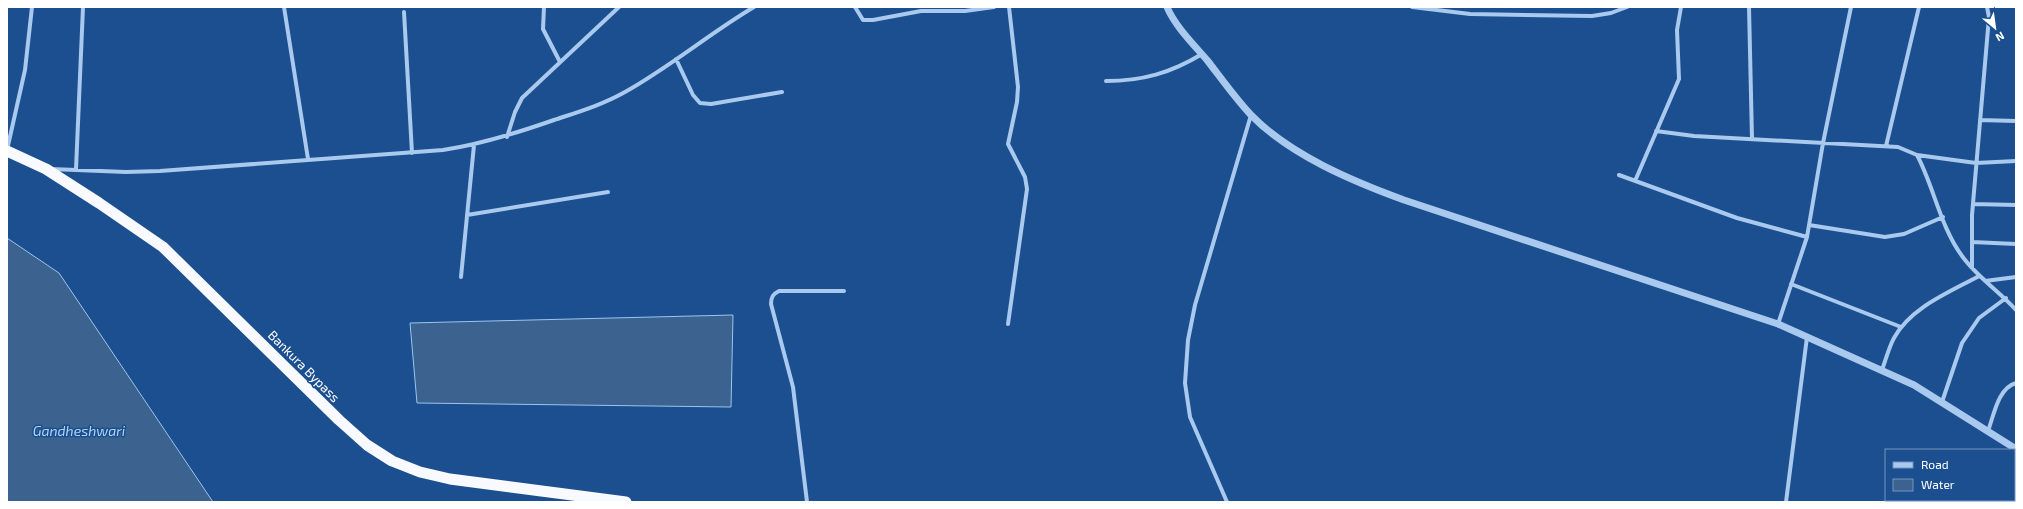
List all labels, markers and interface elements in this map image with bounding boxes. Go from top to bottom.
north arrow [1975,8,2015,48]
text: N [1993,30,2007,45]
street label: Bankura Bypass [265,327,343,405]
water label: Gandheshwari [33,422,126,439]
legend [1885,449,2015,501]
text: Road [1921,457,1949,471]
text: Water [1921,477,1955,491]

